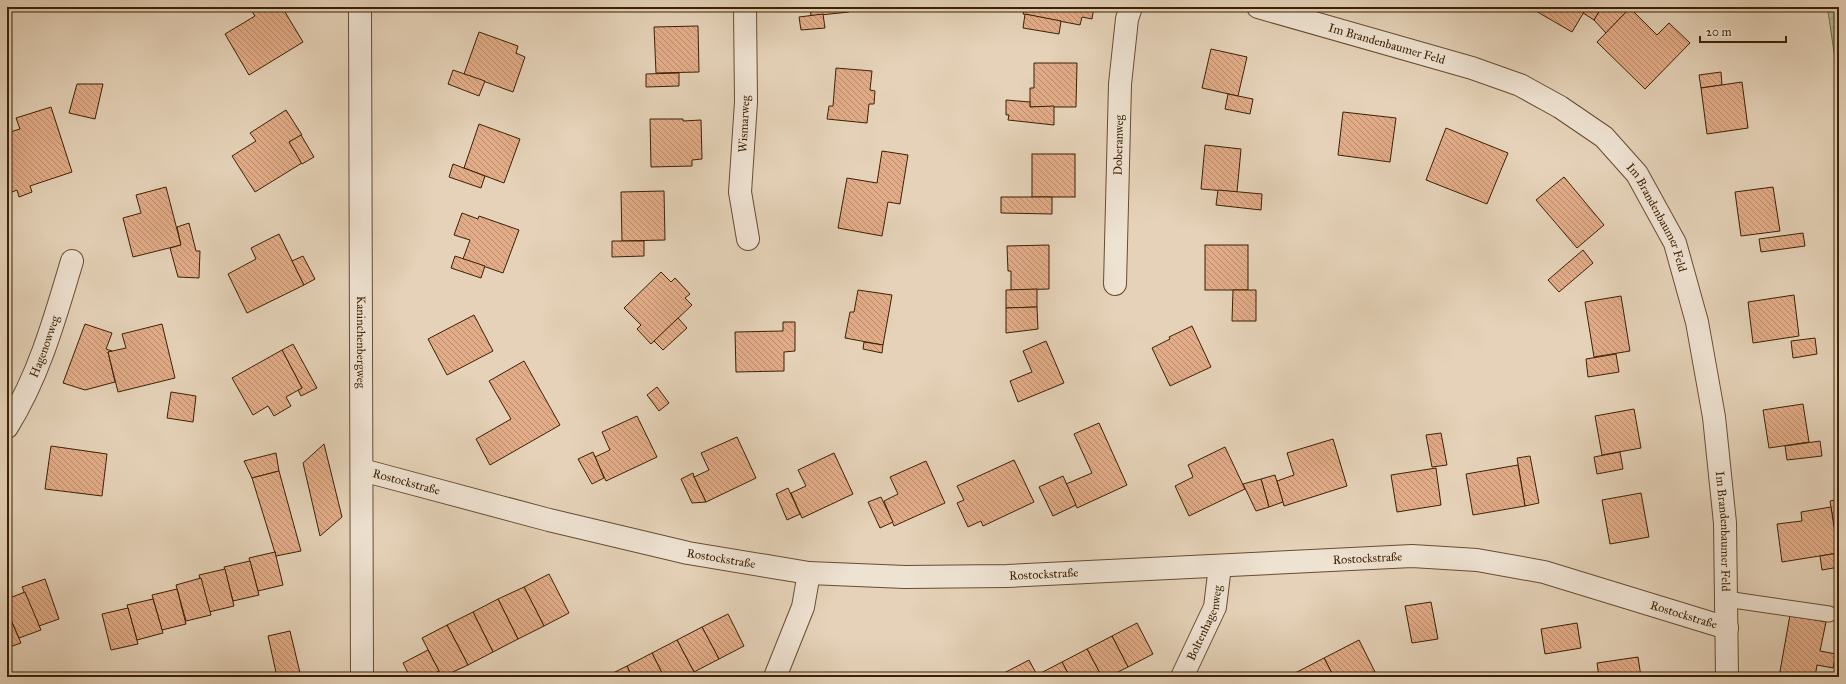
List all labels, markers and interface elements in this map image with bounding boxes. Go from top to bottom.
scale bar [1700,18,1786,44]
street label: Im Brandenbaumer Feld [1327,20,1447,67]
text: 20 m [1706,25,1732,39]
street label: Wismarweg [736,95,754,153]
street label: Doberanweg [1111,114,1127,176]
street label: Im Brandenbaumer Feld [1624,160,1690,273]
street label: Kaninchenbergweg [353,296,368,389]
street label: Hagenowweg [27,313,63,380]
street label: Rostockstraße [371,466,442,498]
street label: Im Brandenbaumer Feld [1713,470,1733,592]
street label: Rostockstraße [686,546,756,571]
street label: Rostockstraße [1332,550,1402,567]
street label: Rostockstraße [1009,565,1079,583]
street label: Boltenhagenweg [1184,584,1226,663]
street label: Rostockstraße [1649,598,1719,632]

